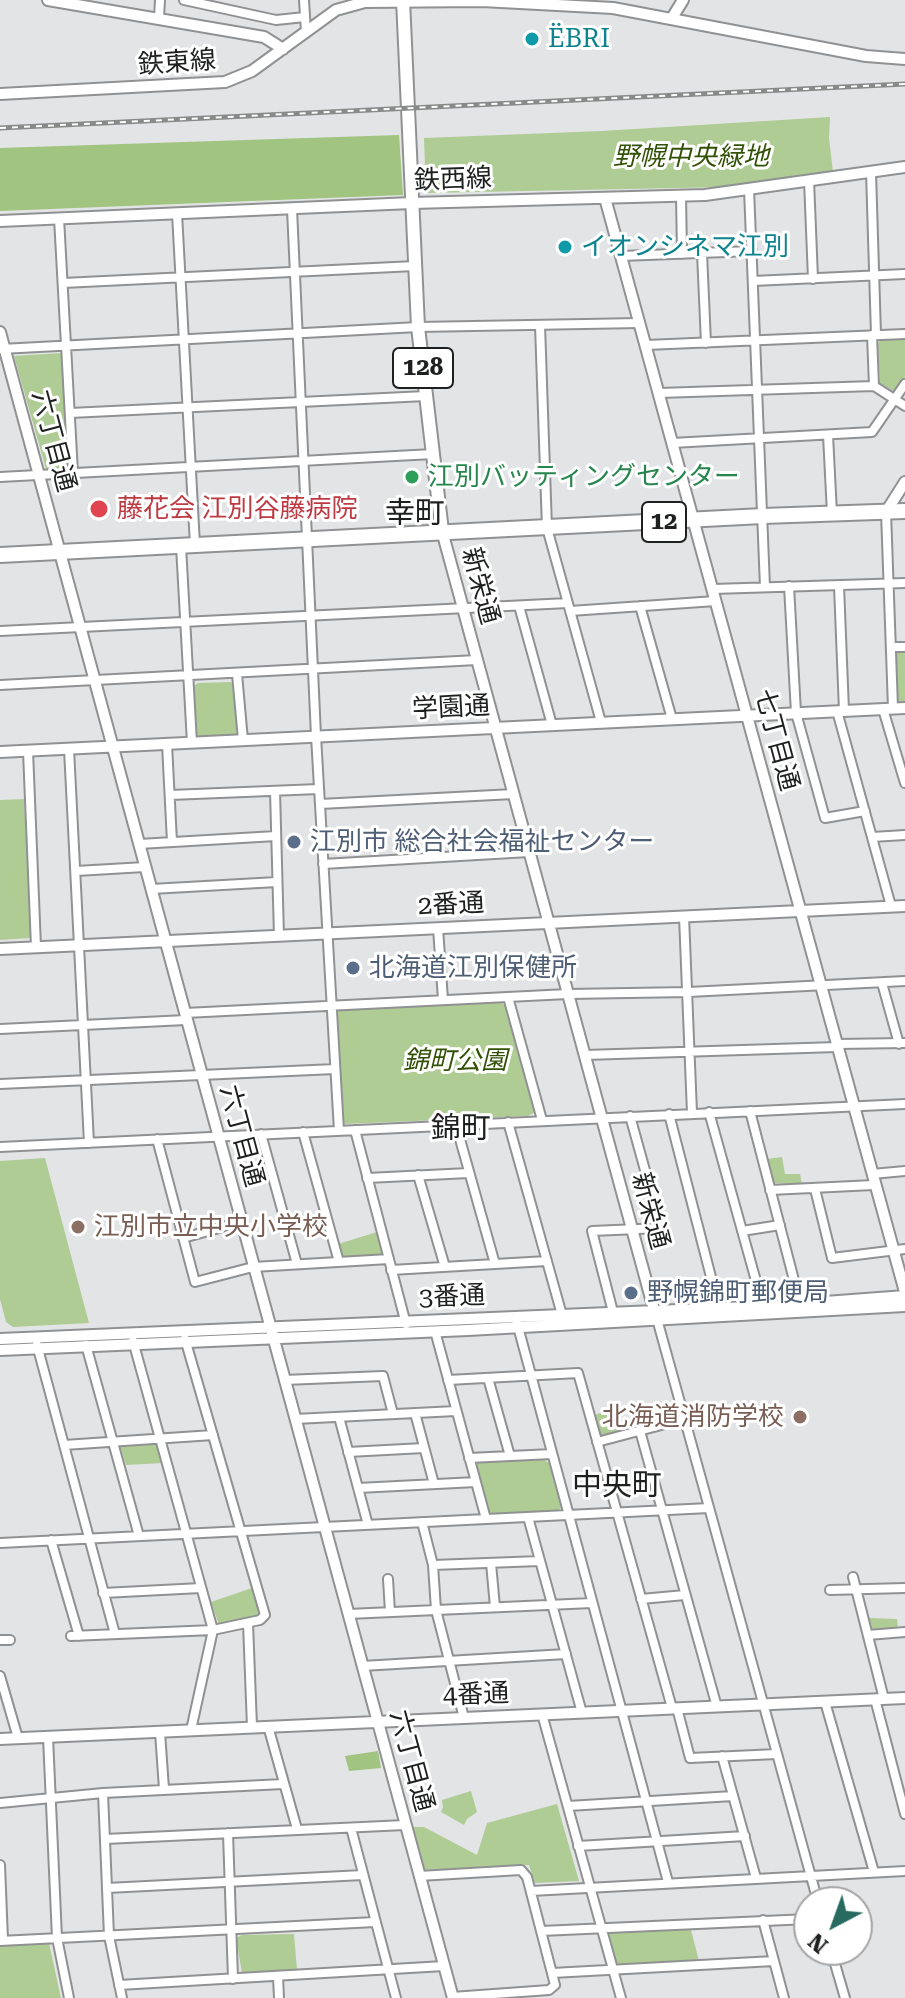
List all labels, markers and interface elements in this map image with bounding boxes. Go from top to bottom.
place label: ËBRI [548,23,610,55]
marker: ËBRI [523,30,541,48]
street label: 鉄東線 [137,45,217,81]
park label: 野幌中央緑地 [613,141,769,173]
street label: 鉄西線 [413,163,493,197]
place label: イオンシネマ江別 [581,231,789,263]
marker: イオンシネマ江別 [556,238,574,256]
road number: 128 [393,348,453,388]
street label: 六丁目通 [24,387,82,495]
place label: 江別バッティングセンター [428,461,740,493]
marker: 江別バッティングセンター [403,468,421,486]
place label: 藤花会 江別谷藤病院 [117,493,358,525]
district label: 幸町 [385,496,445,532]
marker: 藤花会 江別谷藤病院 [88,498,110,520]
road number: 12 [642,502,686,542]
street label: 新栄通 [455,544,505,628]
street label: 七丁目通 [747,686,805,794]
street label: 学園通 [411,690,491,726]
place label: 江別市 総合社会福祉センター [310,826,655,858]
marker: 江別市 総合社会福祉センター [285,833,303,851]
street label: 2番通 [417,888,485,922]
place label: 北海道江別保健所 [369,952,577,984]
marker: 北海道江別保健所 [344,959,362,977]
park label: 錦町公園 [403,1045,507,1077]
street label: 六丁目通 [212,1082,270,1190]
district label: 錦町 [431,1111,491,1147]
street label: 新栄通 [625,1169,675,1253]
place label: 江別市立中央小学校 [94,1211,328,1243]
marker: 江別市立中央小学校 [69,1218,87,1236]
place label: 野幌錦町郵便局 [647,1277,829,1309]
street label: 3番通 [418,1280,486,1314]
marker: 野幌錦町郵便局 [622,1284,640,1302]
place label: 北海道消防学校 [602,1401,784,1433]
marker: 北海道消防学校 [791,1408,809,1426]
district label: 中央町 [572,1468,662,1504]
street label: 4番通 [442,1678,510,1712]
street label: 六丁目通 [382,1707,440,1815]
north arrow [793,1886,873,1966]
text: N [804,1928,833,1958]

